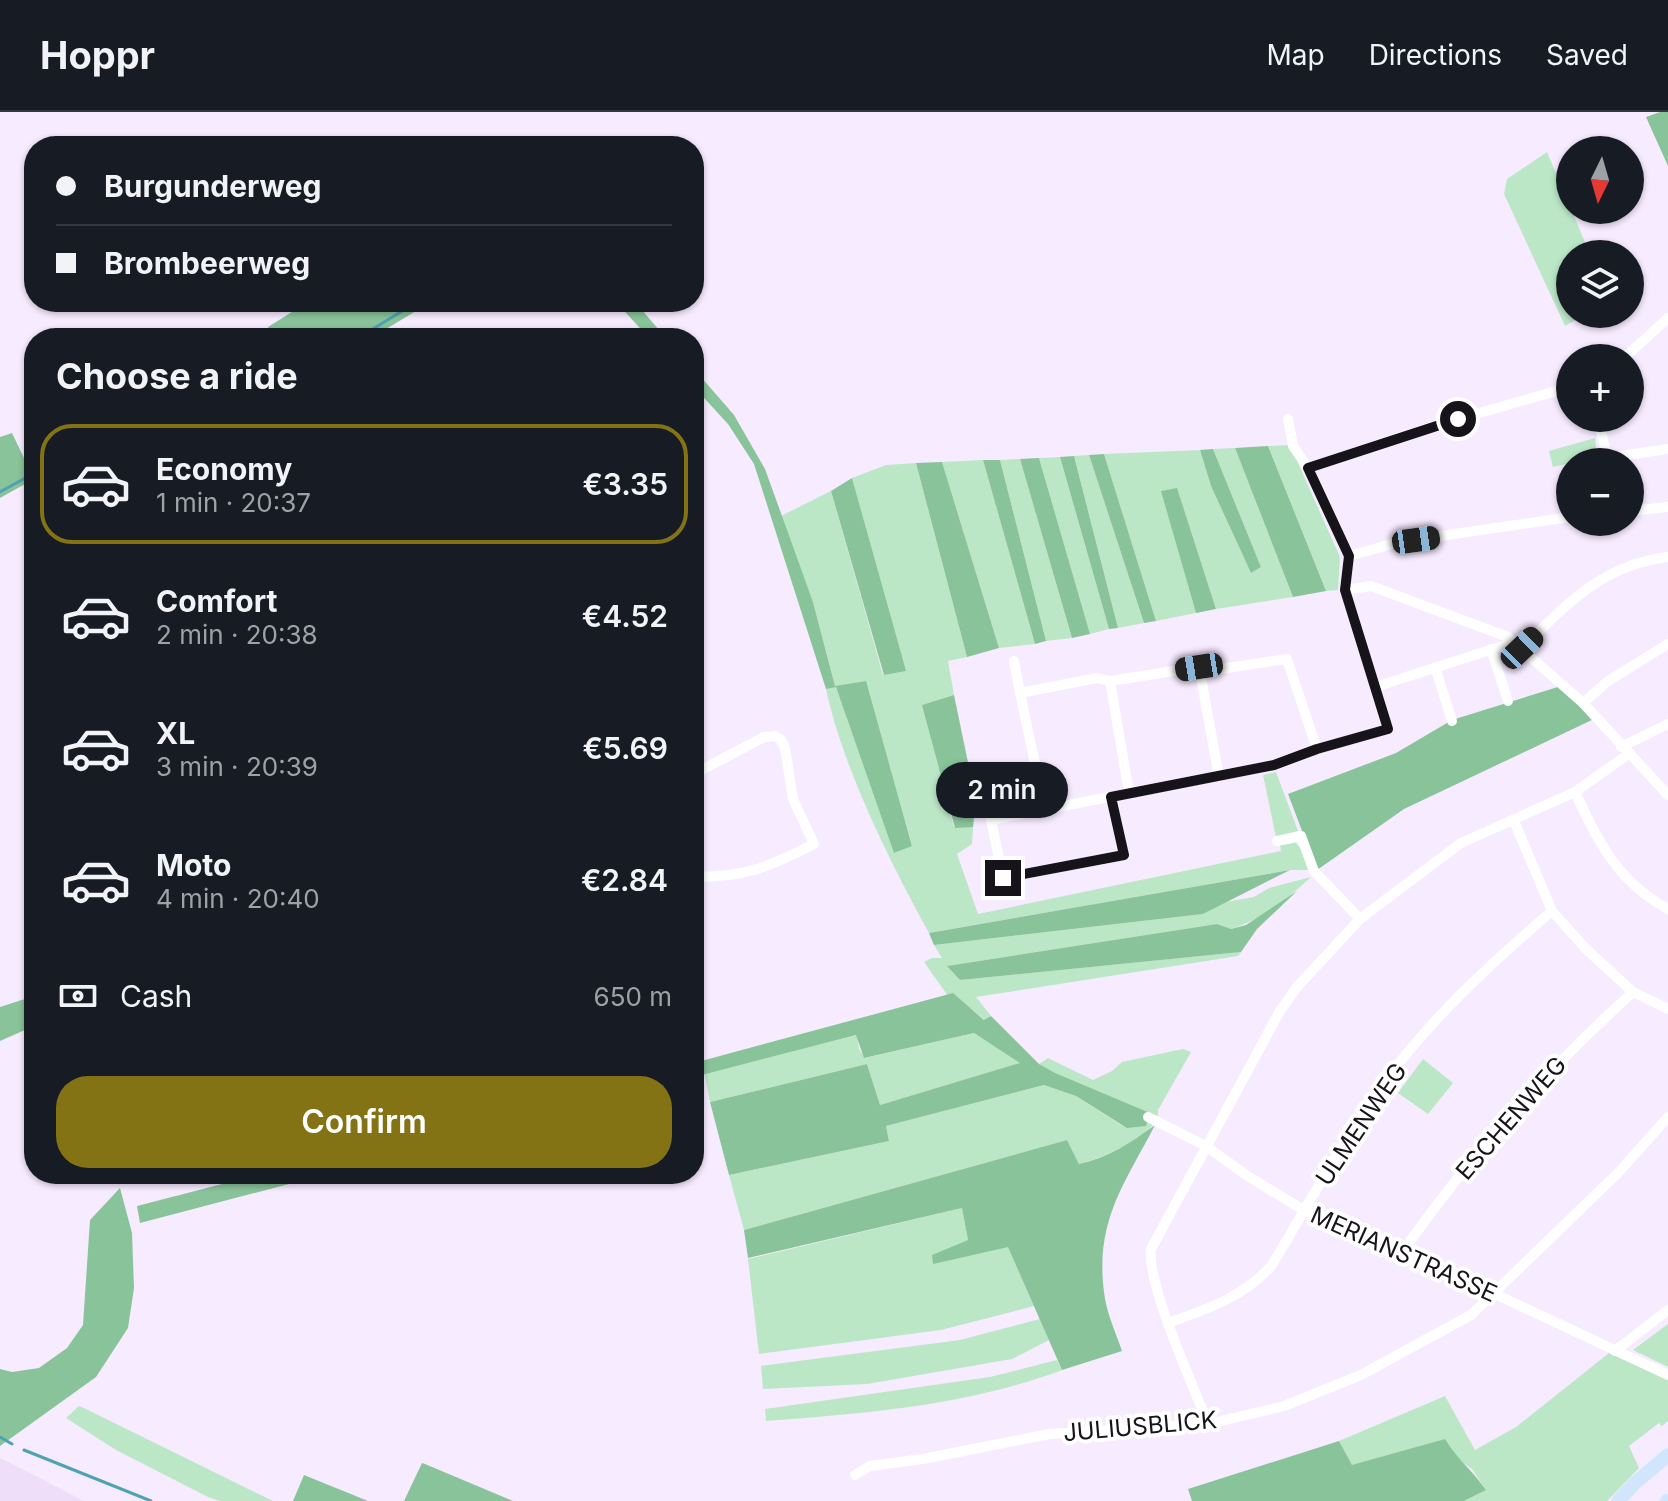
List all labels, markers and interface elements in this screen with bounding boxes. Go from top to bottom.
text: Hoppr [40,32,155,78]
text: Map [1266,38,1325,72]
text: Directions [1369,38,1502,72]
text: Saved [1546,38,1628,72]
north arrow [1556,136,1644,224]
map controls [1556,136,1644,536]
text: Burgunderweg [104,168,322,204]
button: layers [1556,240,1644,328]
text: Brombeerweg [104,245,310,281]
button: + [1556,344,1644,432]
text: Choose a ride [56,354,298,398]
route start [1440,401,1476,437]
icon: car [60,448,132,520]
button: − [1556,448,1644,536]
text: Economy [156,451,292,487]
text: €3.35 [582,466,668,502]
text: 1 min · 20:37 [156,487,311,518]
car [1391,525,1441,555]
icon: car [60,580,132,652]
text: Comfort [156,583,277,619]
text: €4.52 [582,598,668,634]
text: 2 min · 20:38 [156,619,318,650]
car [1496,623,1548,673]
car [1173,651,1225,683]
icon: car [60,712,132,784]
text: XL [156,715,195,751]
text: €5.69 [582,730,668,766]
text: 3 min · 20:39 [156,751,318,782]
callout: 2 min [937,762,1069,818]
text: 2 min [968,774,1036,805]
icon: car [60,844,132,916]
text: Moto [156,847,231,883]
route end [985,860,1021,896]
text: €2.84 [581,862,668,898]
text: 4 min · 20:40 [156,883,320,914]
icon: cash [56,974,100,1018]
text: Cash [120,978,192,1014]
text: 650 m [594,981,672,1012]
street label: ESCHENWEG [1450,1050,1572,1186]
street label: ULMENWEG [1309,1057,1413,1191]
button: Confirm [56,1076,672,1168]
street label: MERIANSTRASSE [1306,1200,1502,1308]
street label: JULIUSBLICK [1062,1405,1218,1447]

